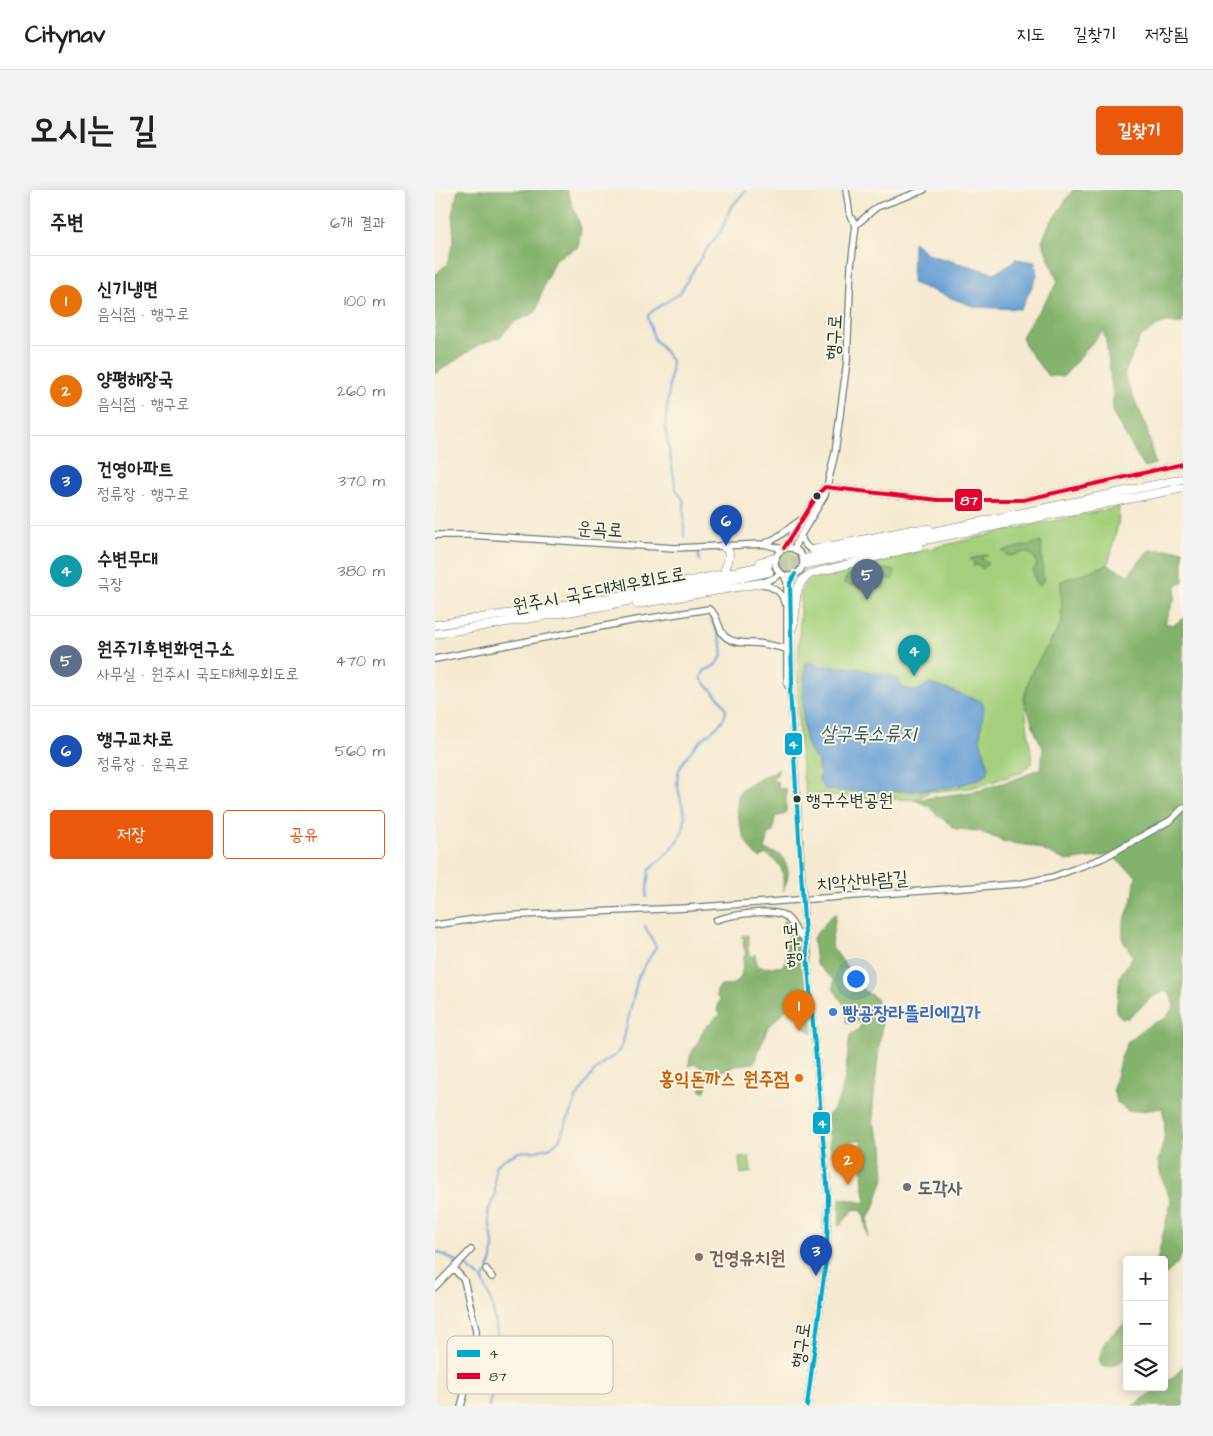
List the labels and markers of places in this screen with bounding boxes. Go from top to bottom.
unlabelled marker [812,491,822,501]
pin: 6 [710,505,742,546]
pin: 5 [851,559,883,600]
pin: 4 [898,635,930,676]
place label: 행구수변공원 [806,788,893,813]
marker: 행구수변공원 [792,794,802,804]
pin: 1 [783,990,815,1031]
place label: 빵공장라뜰리에김가 [842,1000,981,1027]
marker: 빵공장라뜰리에김가 [827,1006,839,1018]
place label: 홍익돈까스 원주점 [659,1066,790,1093]
marker: 홍익돈까스 원주점 [793,1072,805,1084]
pin: 2 [832,1144,864,1185]
place label: 도각사 [917,1175,963,1202]
marker: 도각사 [901,1181,913,1193]
pin: 3 [800,1235,832,1276]
place label: 건영유치원 [709,1245,785,1272]
marker: 건영유치원 [693,1251,705,1263]

